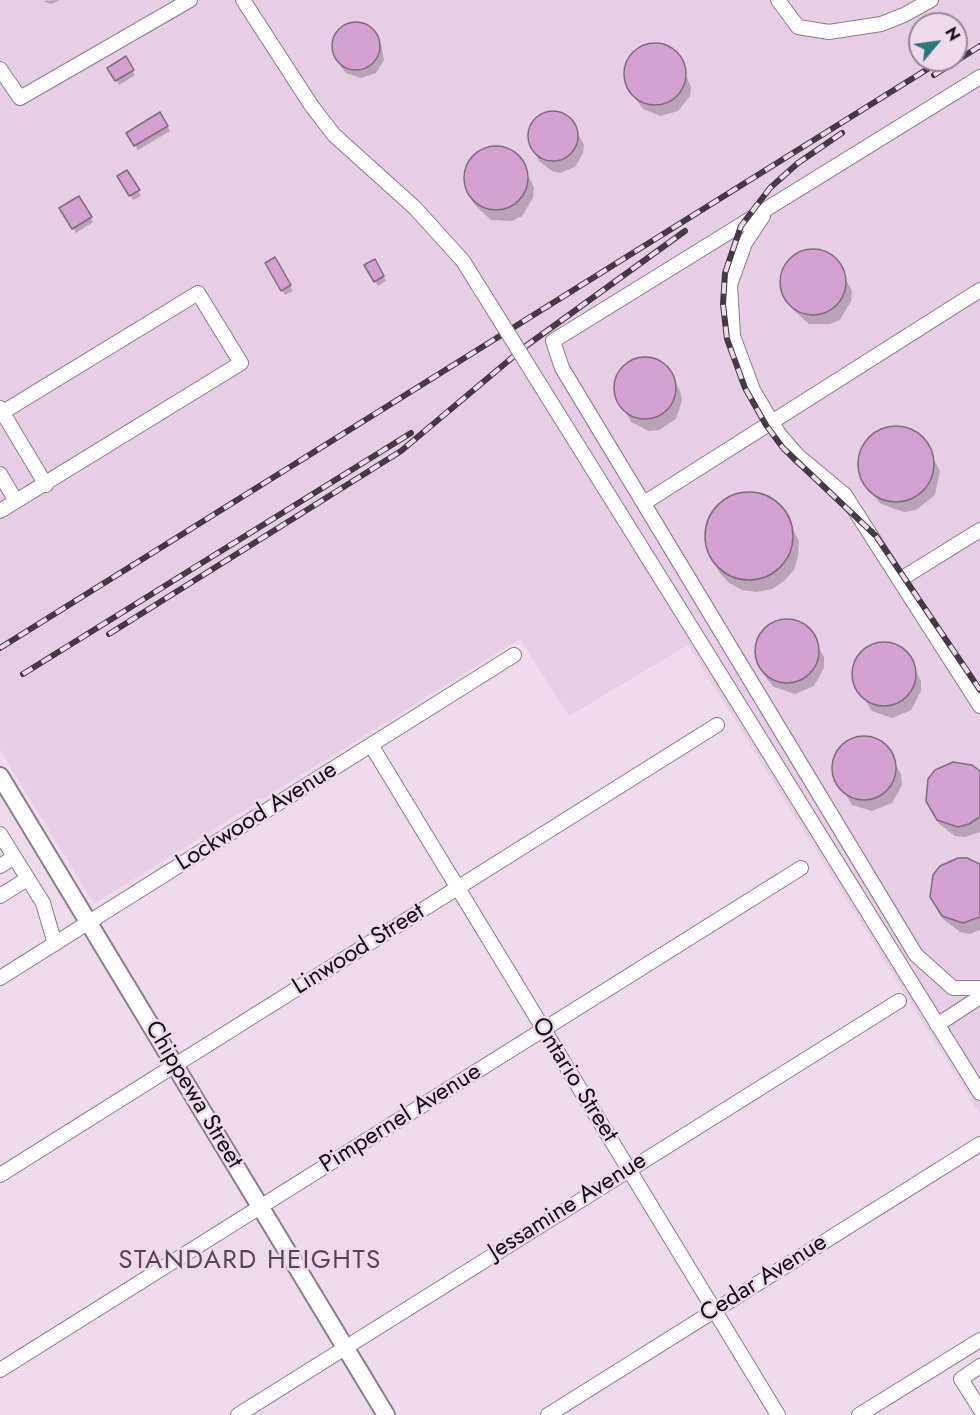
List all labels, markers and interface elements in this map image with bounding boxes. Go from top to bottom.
north arrow [908,12,968,72]
text: N [939,23,966,45]
street label: Lockwood Avenue [171,756,343,878]
street label: Linwood Street [288,898,430,1002]
street label: Ontario Street [524,1013,624,1147]
street label: Chippewa Street [138,1016,248,1174]
street label: Pimpernel Avenue [315,1058,487,1180]
street label: Jessamine Avenue [484,1147,652,1267]
street label: Cedar Avenue [695,1229,833,1329]
district label: STANDARD HEIGHTS [118,1246,382,1278]

